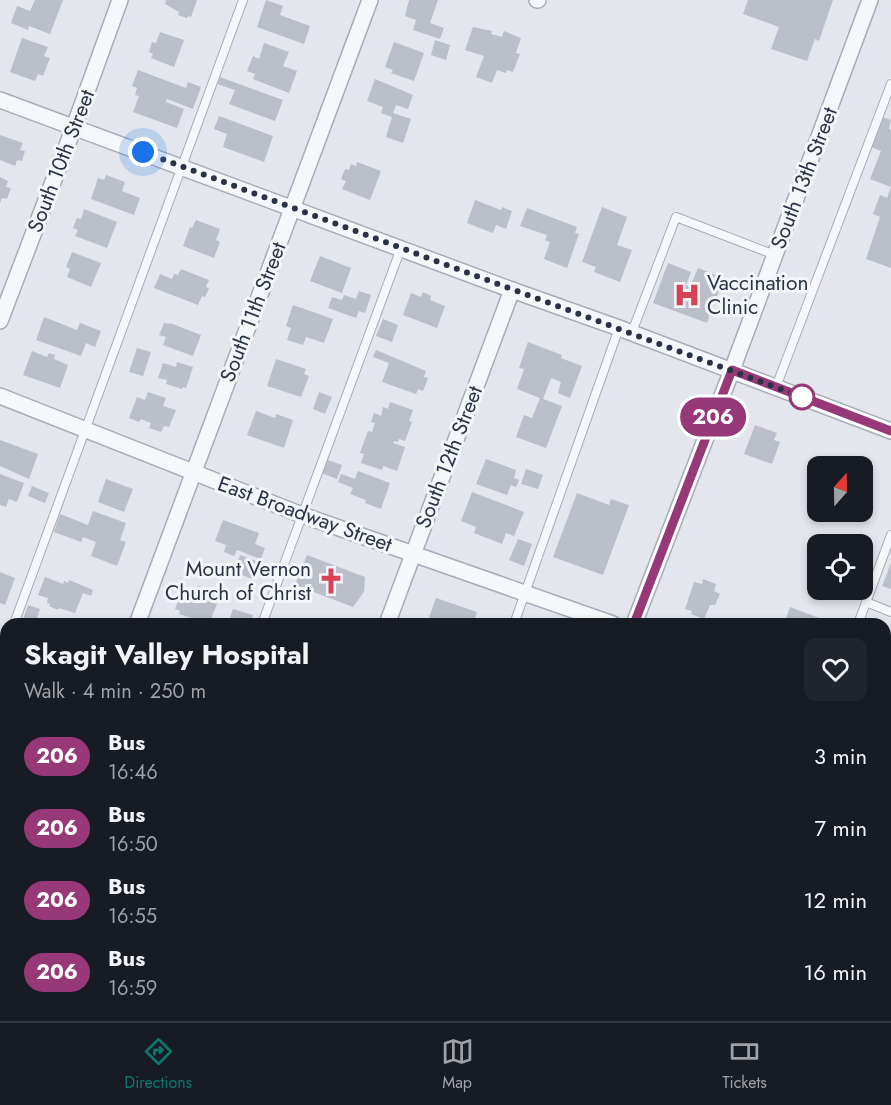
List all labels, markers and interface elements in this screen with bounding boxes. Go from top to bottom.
street label: South 10th Street [20,85,102,237]
street label: South 13th Street [763,103,845,253]
your location [128,137,158,167]
street label: South 11th Street [213,238,293,386]
place label: Vaccination Clinic [707,268,809,322]
hospital icon: Vaccination Clinic [672,280,702,310]
street label: South 12th Street [408,381,490,533]
unlabelled marker [789,384,815,410]
line badge: 206 [678,398,748,436]
text: 206 [692,402,734,432]
north arrow [807,456,873,522]
map controls [807,456,873,600]
street label: East Broadway Street [214,469,396,559]
button: locate [807,534,873,600]
place label: Mount Vernon Church of Christ [165,554,311,608]
church icon: Mount Vernon Church of Christ [316,566,346,596]
text: Skagit Valley Hospital [24,634,309,675]
button: heart [804,638,867,701]
text: Walk · 4 min · 250 m [24,677,206,706]
text: Bus [108,726,145,758]
text: 3 min [814,740,867,772]
text: 206 [36,741,78,771]
text: 16:46 [108,758,158,787]
text: Bus [108,798,145,830]
text: 7 min [814,812,867,844]
text: 206 [36,813,78,843]
text: 16:50 [108,830,158,859]
text: Bus [108,870,145,902]
text: 12 min [804,884,867,916]
text: 206 [36,885,78,915]
text: 16:55 [108,902,157,931]
text: Bus [108,942,145,974]
text: 16 min [803,956,867,988]
text: 206 [36,957,78,987]
text: 16:59 [108,974,157,1003]
tab: Directions [124,1035,192,1094]
tab: Map [441,1035,474,1094]
tab: Tickets [722,1035,767,1094]

